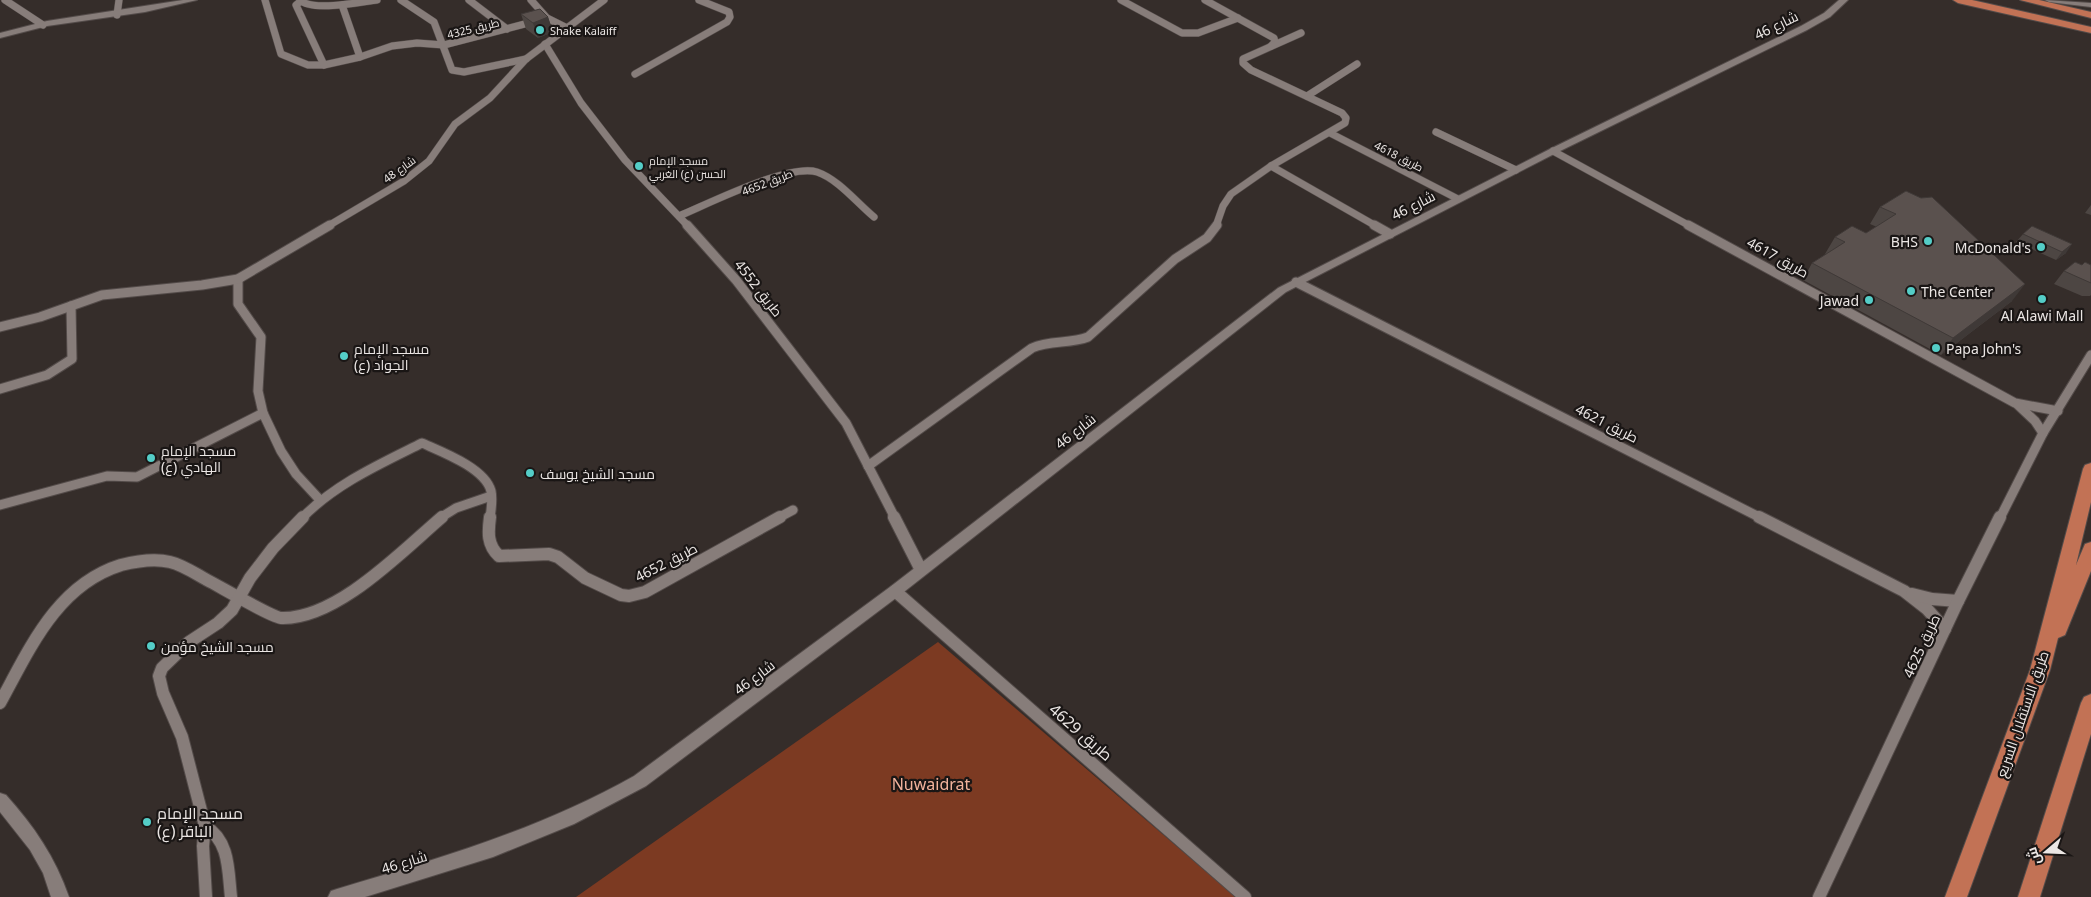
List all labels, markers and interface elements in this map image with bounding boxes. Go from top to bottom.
street label: شارع 46 [1751,6,1801,44]
street label: طريق 4325 [445,14,501,42]
place label: Shake Kalaiff [550,23,618,38]
marker: Shake Kalaiff [534,24,546,36]
street label: طريق 4618 [1372,137,1426,175]
street label: شارع 48 [380,152,419,187]
place label: مسجد الإمام الحسن (ع) الغربي [649,153,726,183]
marker: مسجد الإمام الحسن (ع) الغربي [633,160,645,172]
street label: طريق 4652 [739,165,795,199]
street label: شارع 46 [1388,186,1438,224]
street label: طريق 4617 [1744,232,1812,282]
place label: BHS [1891,232,1918,251]
marker: BHS [1922,235,1934,247]
place label: McDonald's [1955,238,2031,257]
marker: McDonald's [2035,241,2047,253]
street label: طريق 4552 [731,255,787,321]
place label: The Center [1921,282,1993,301]
marker: The Center [1905,285,1917,297]
place label: Jawad [1818,291,1859,310]
marker: Al Alawi Mall [2036,293,2048,305]
marker: Jawad [1863,294,1875,306]
place label: Al Alawi Mall [2001,306,2083,325]
place label: مسجد الإمام الجواد (ع) [354,339,429,374]
place label: Papa John's [1946,339,2022,358]
marker: Papa John's [1930,342,1942,354]
marker: مسجد الإمام الجواد (ع) [338,350,350,362]
street label: طريق 4621 [1573,399,1641,447]
street label: شارع 46 [1051,409,1099,453]
place label: مسجد الإمام الهادي (ع) [161,441,236,479]
marker: مسجد الإمام الهادي (ع) [145,452,157,464]
place label: مسجد الشيخ يوسف [540,464,655,483]
marker: مسجد الشيخ يوسف [524,467,536,479]
street label: طريق 4652 [632,538,700,586]
street label: طريق 4625 [1898,611,1944,681]
place label: مسجد الشيخ مؤمن [161,637,274,656]
marker: مسجد الشيخ مؤمن [145,640,157,652]
street label: طريق الاستقلال السريع [1991,648,2053,780]
street label: شارع 46 [730,655,778,699]
street label: طريق 4629 [1045,698,1117,766]
park label: Nuwaidrat [892,773,971,795]
place label: مسجد الإمام الباقر (ع) [157,802,243,843]
marker: مسجد الإمام الباقر (ع) [141,816,153,828]
north arrow [2021,827,2071,877]
text: ش [2021,845,2045,868]
street label: شارع 46 [379,846,429,878]

